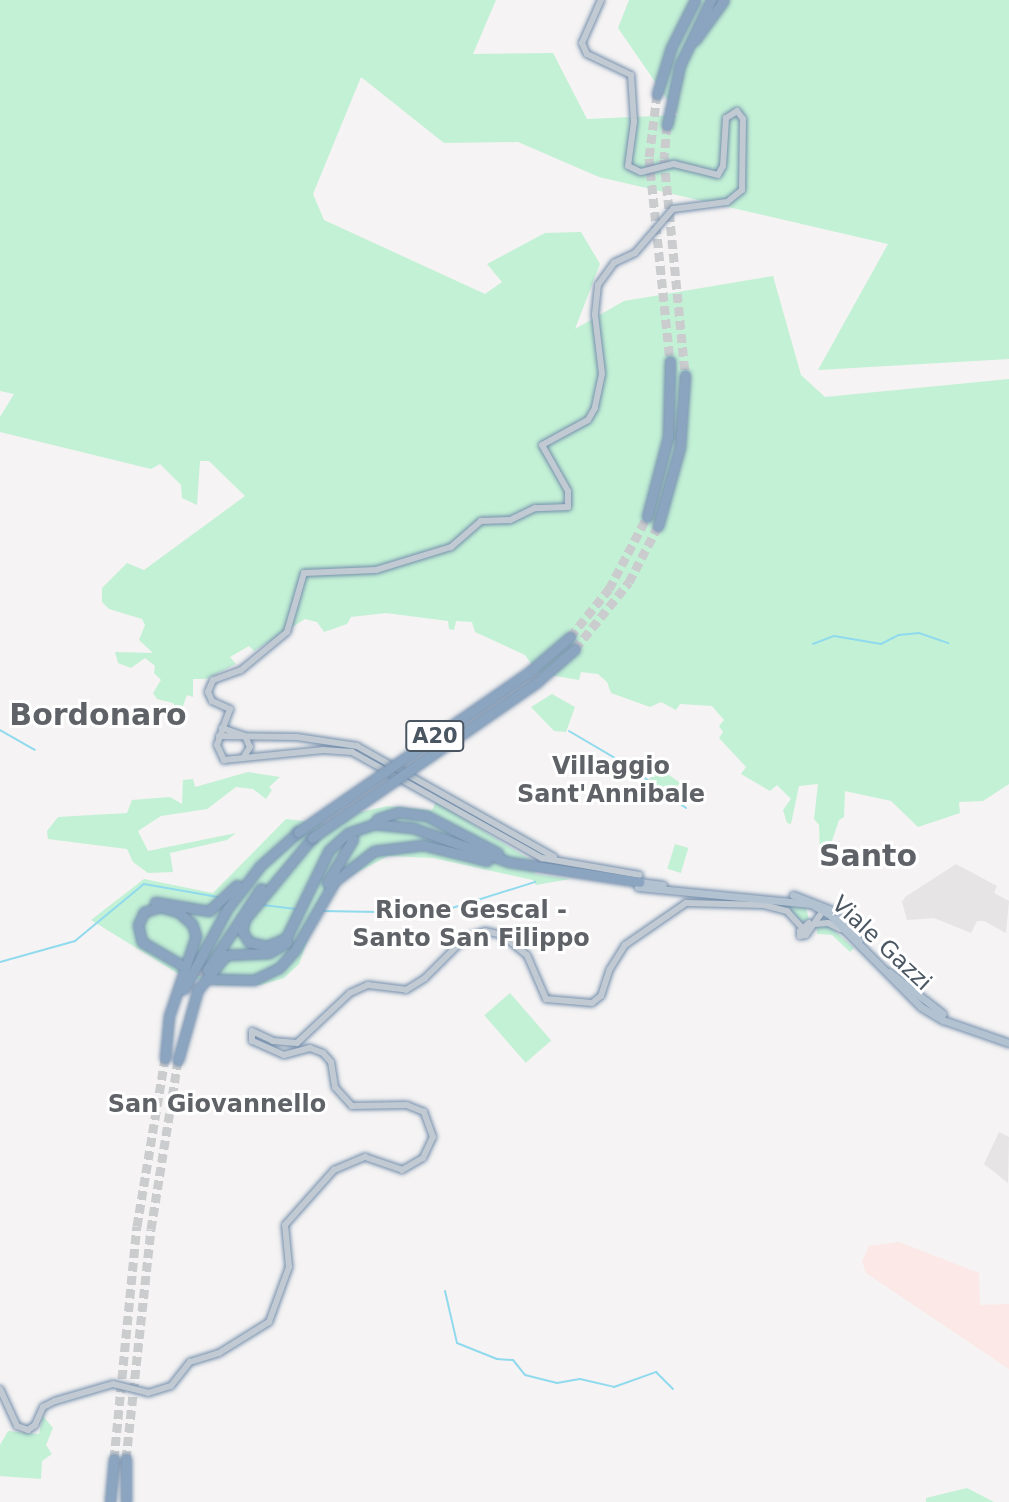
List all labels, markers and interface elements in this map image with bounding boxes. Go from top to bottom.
district label: Bordonaro [9,697,187,733]
road number: A20 [405,718,465,754]
district label: Villaggio Sant'Annibale [517,753,705,809]
district label: Santo [819,838,917,874]
street label: Viale Gazzi [827,890,937,996]
district label: Rione Gescal - Santo San Filippo [352,897,590,953]
district label: San Giovannello [108,1091,326,1119]

